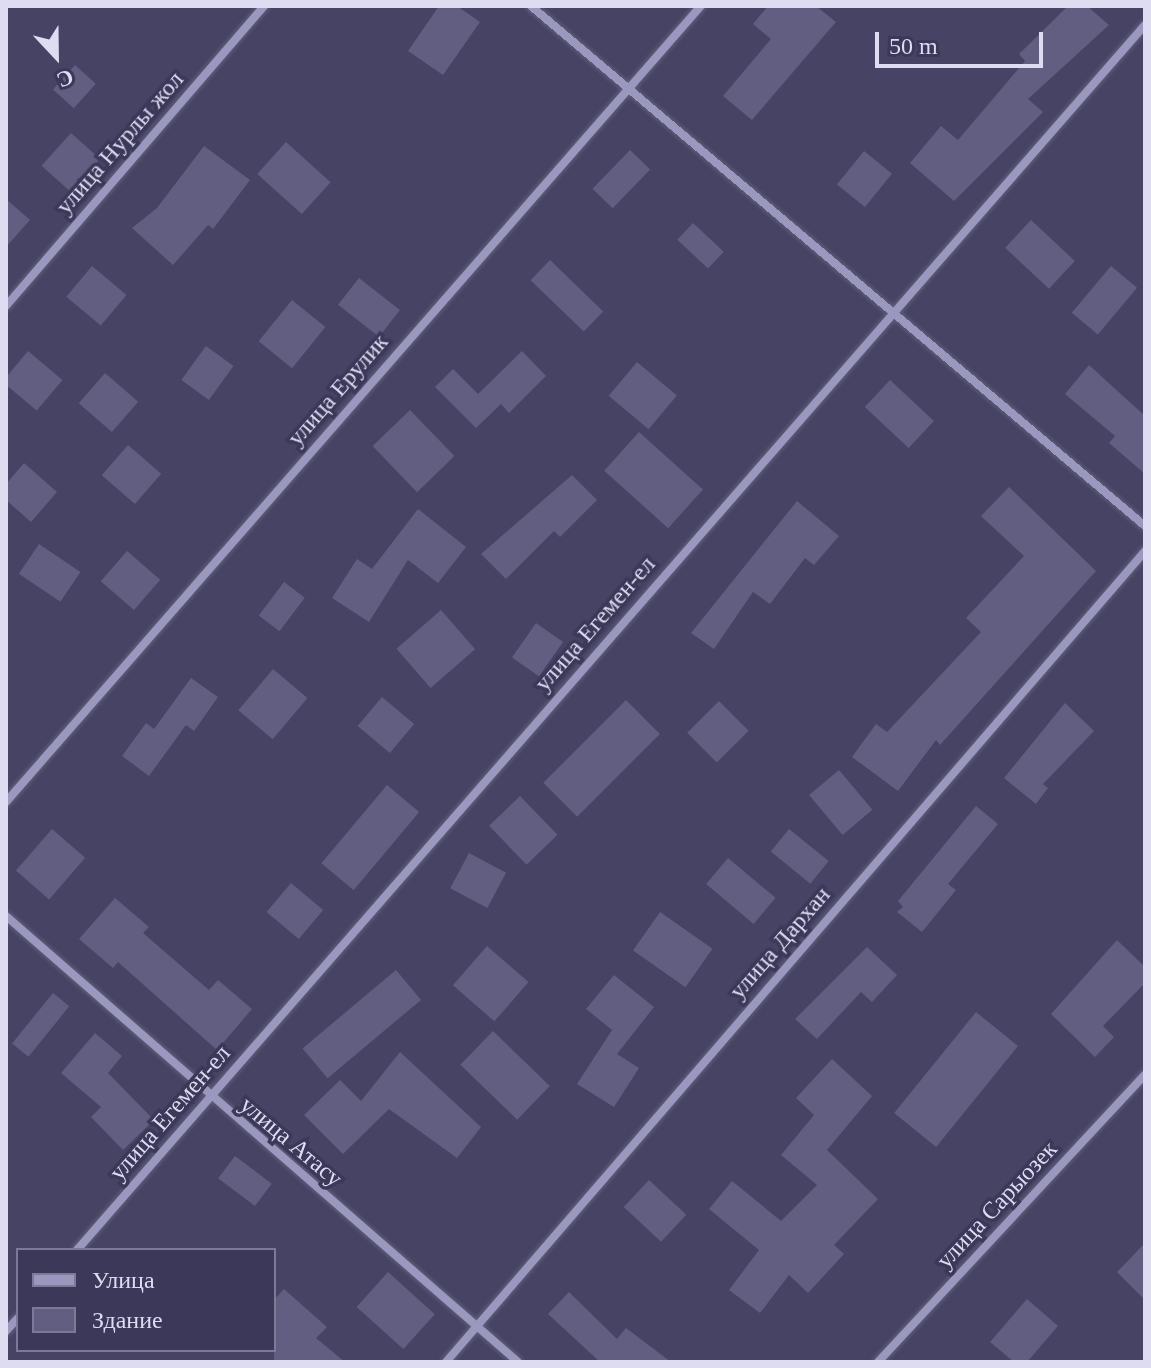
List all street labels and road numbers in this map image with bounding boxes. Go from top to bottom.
street label: улица Нурлы жол [50,66,190,220]
street label: улица Ерулик [282,328,394,452]
street label: улица Егемен-ел [529,551,661,697]
street label: улица Дархан [723,881,837,1005]
street label: улица Егемен-ел [104,1040,236,1186]
street label: улица Атасу [234,1091,348,1193]
street label: улица Сарыозек [931,1135,1063,1275]

